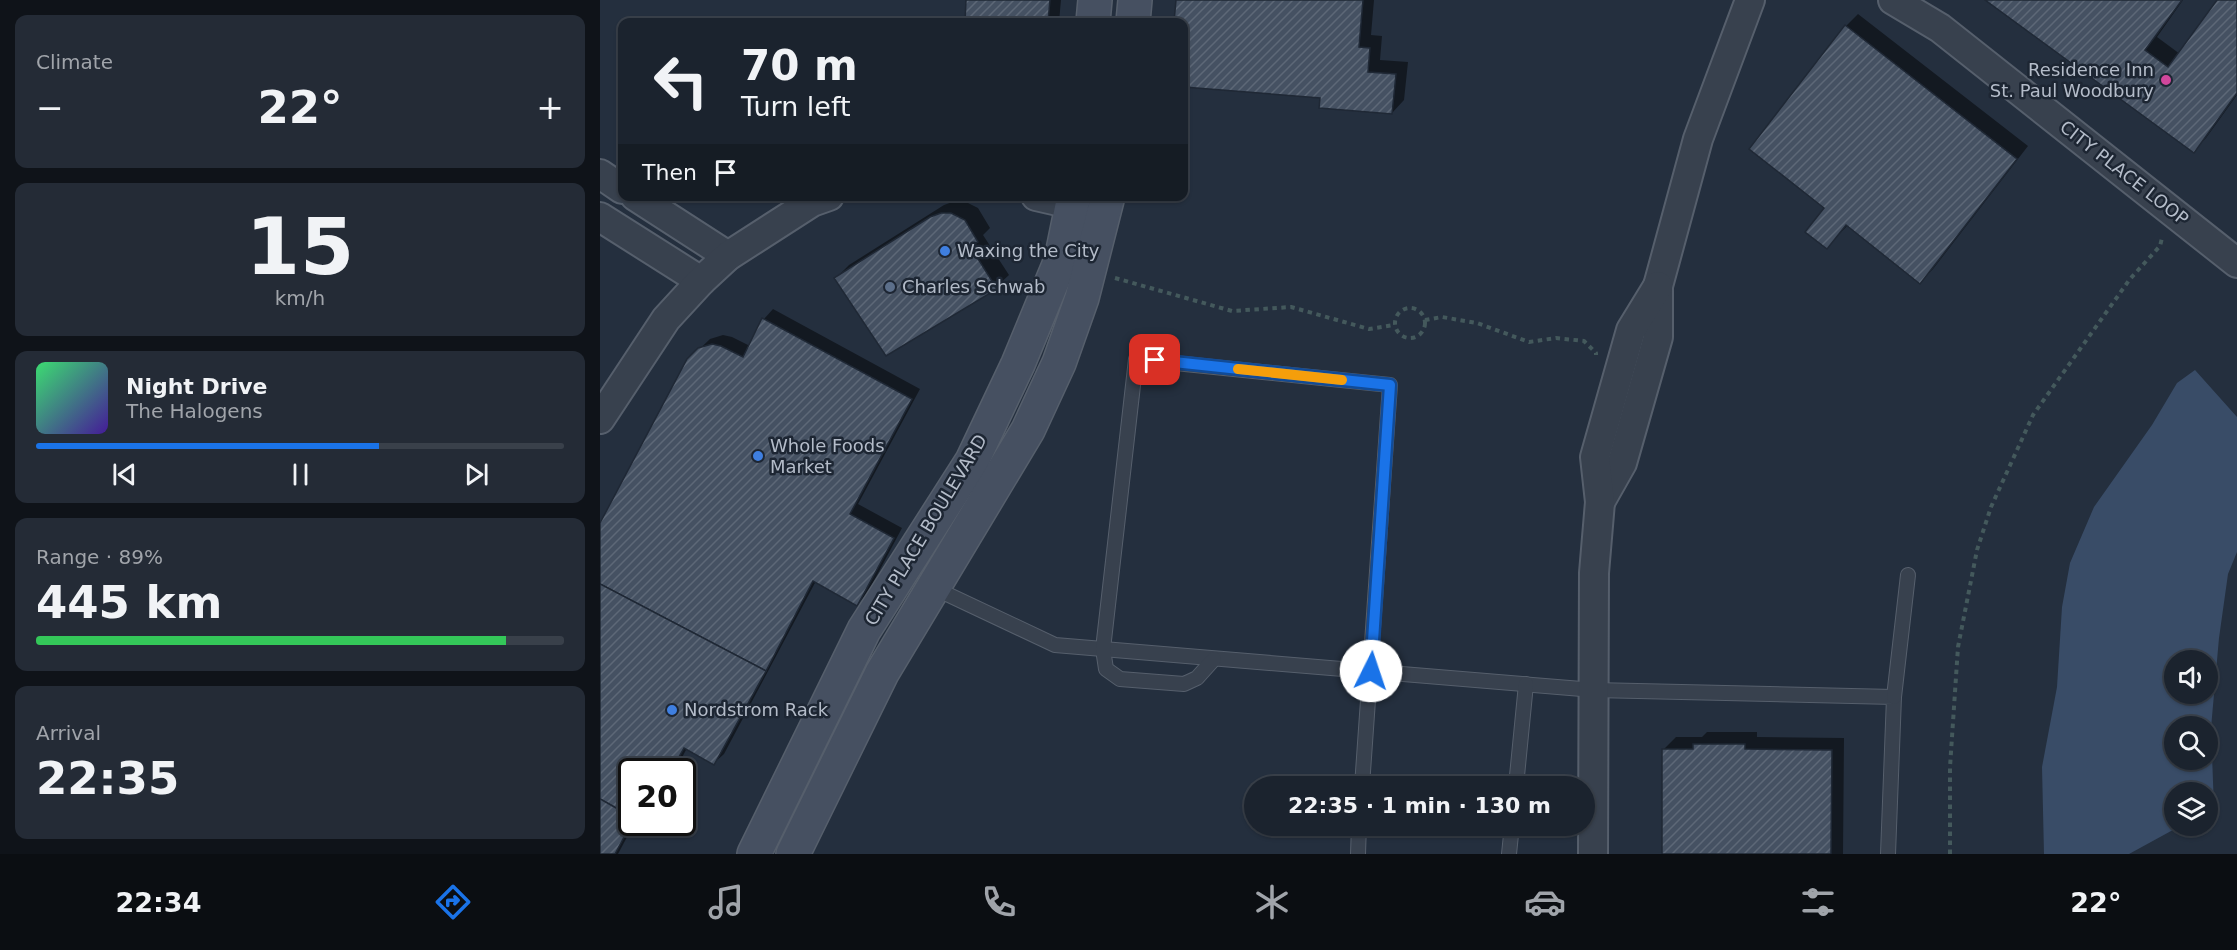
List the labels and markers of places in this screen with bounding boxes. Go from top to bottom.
place label: Residence Inn St. Paul Woodbury [1990,59,2154,101]
marker: Residence Inn St. Paul Woodbury [2159,73,2173,87]
place label: Waxing the City [957,240,1100,261]
marker: Waxing the City [938,244,952,258]
place label: Charles Schwab [902,276,1046,297]
marker: Charles Schwab [883,280,897,294]
pin [1129,334,1180,385]
place label: Whole Foods Market [770,435,885,477]
marker: Whole Foods Market [751,449,765,463]
place label: Nordstrom Rack [684,699,829,720]
marker: Nordstrom Rack [665,703,679,717]

